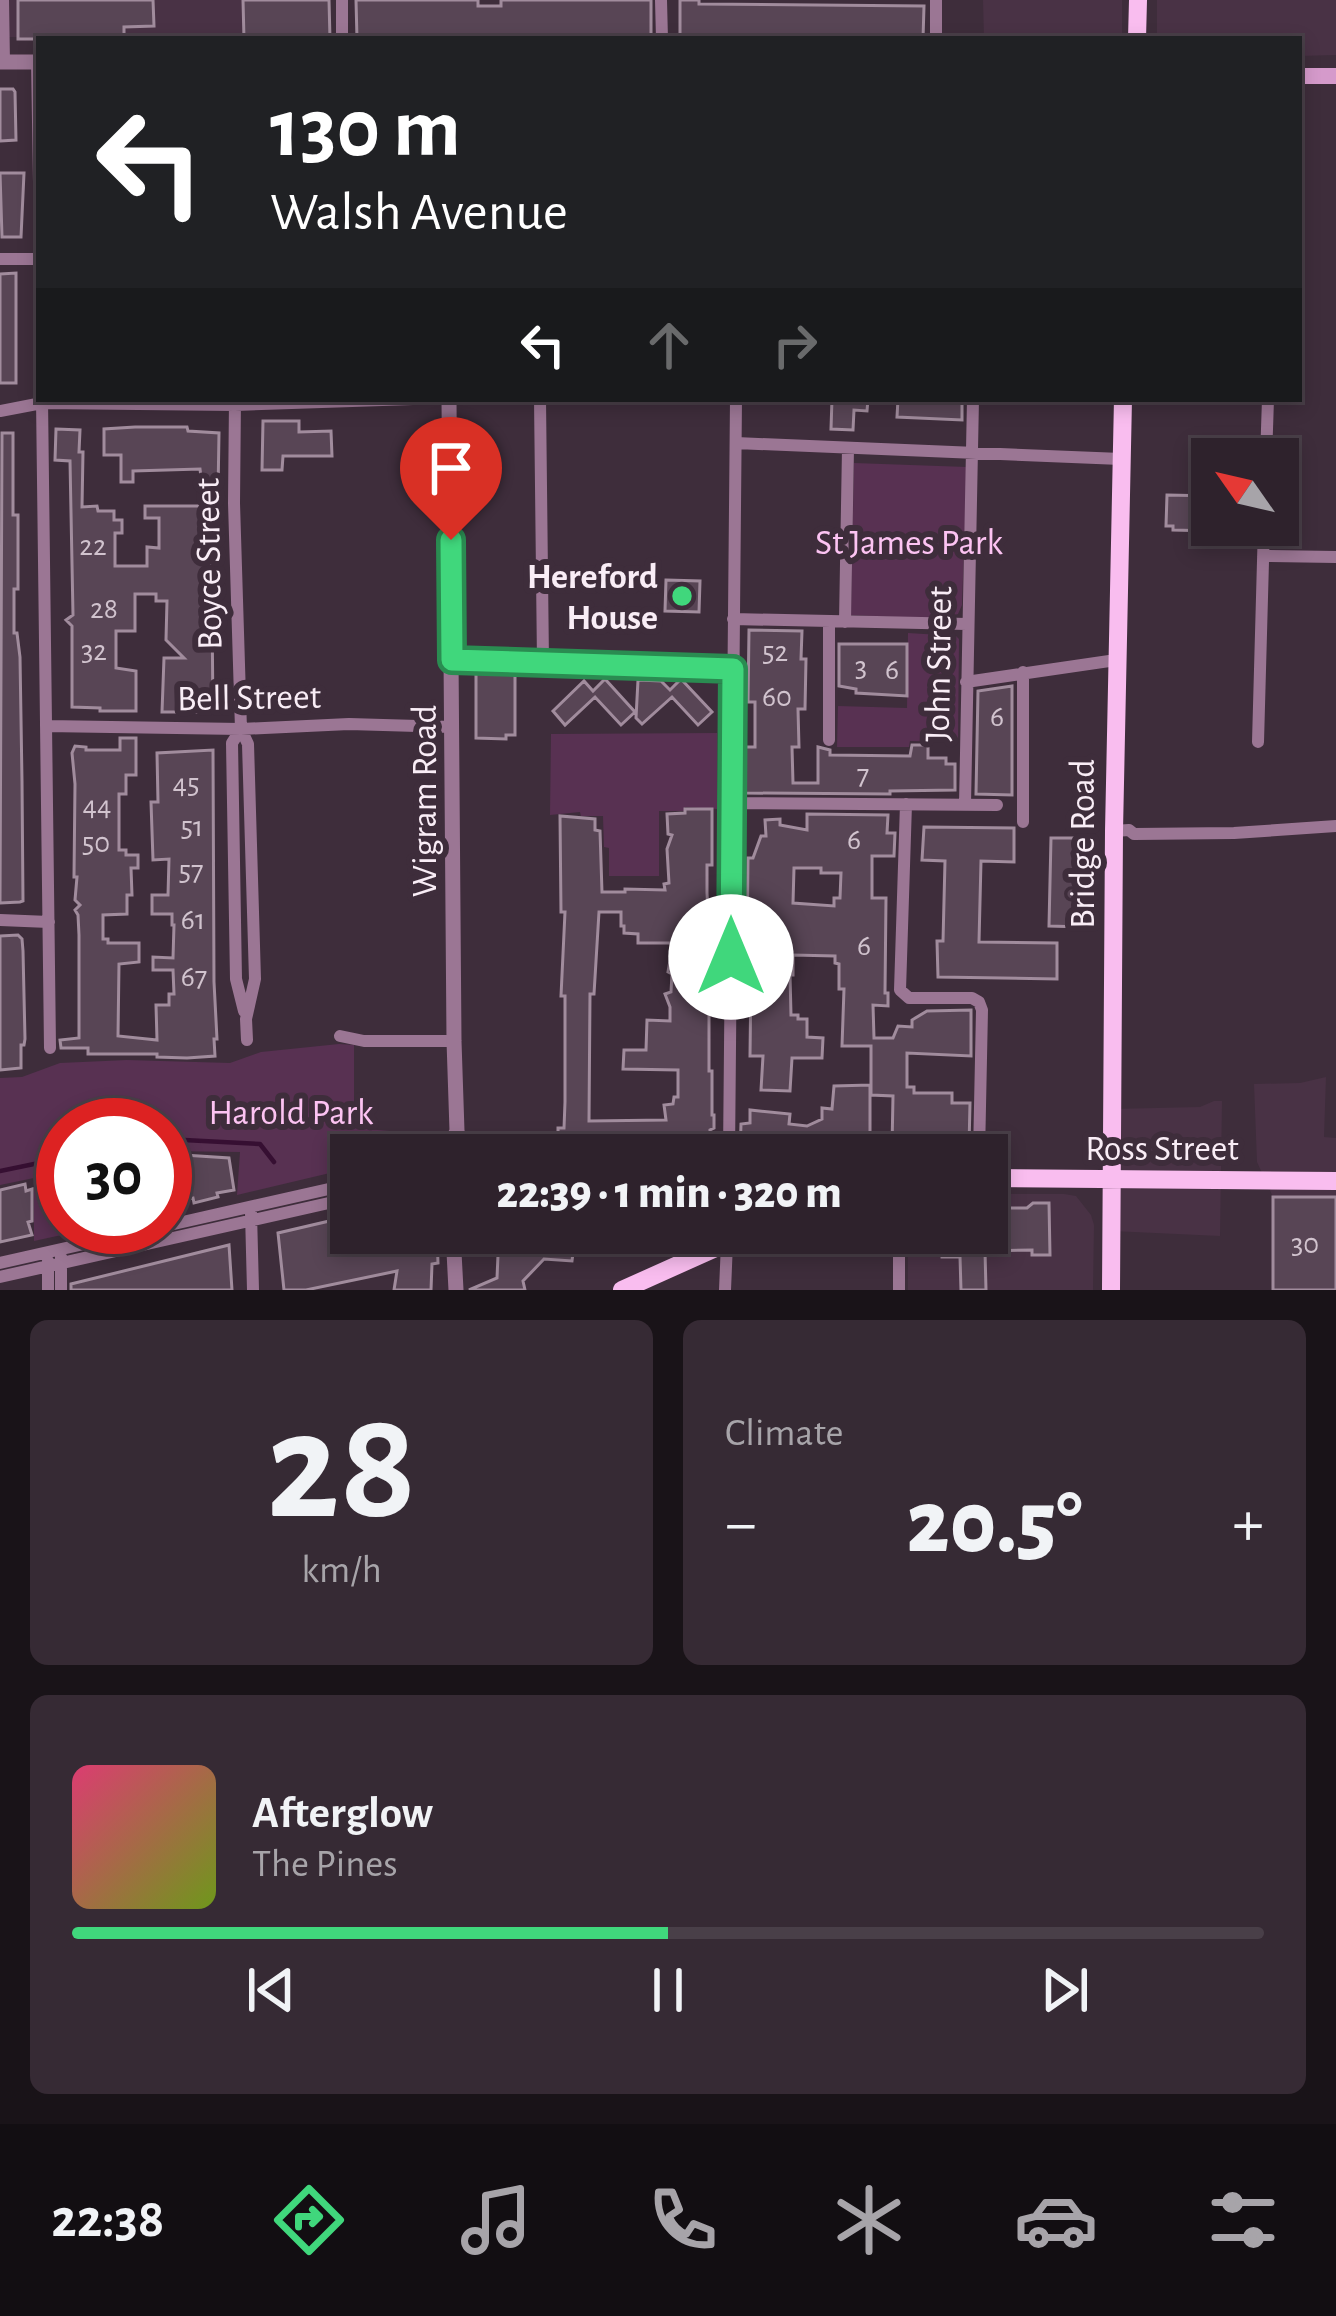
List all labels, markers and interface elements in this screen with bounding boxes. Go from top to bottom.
icon: left [72,84,228,240]
text: 130 m [270,88,461,172]
text: Walsh Avenue [270,186,568,240]
icon: left [510,312,576,378]
icon: ahead [636,312,702,378]
icon: right [762,312,828,378]
pin [400,417,502,540]
icon: arrive [418,435,484,501]
north arrow [1191,438,1299,546]
map controls [1191,438,1299,546]
street label: Boyce Street [189,477,228,650]
park label: St James Park [815,525,1004,561]
house number: 22 [79,531,107,561]
place label: Hereford House [527,559,658,636]
marker: Hereford House [669,583,695,609]
street label: John Street [920,585,958,742]
house number: 28 [90,594,118,624]
house number: 32 [81,636,107,666]
house number: 52 [762,637,788,667]
house number: 3 [855,652,867,682]
house number: 6 [885,655,899,685]
street label: Bell Street [177,679,322,717]
house number: 60 [762,682,792,712]
house number: 6 [990,702,1004,732]
street label: Wigram Road [407,705,443,897]
street label: Bridge Road [1065,759,1101,929]
house number: 7 [857,760,869,790]
house number: 45 [173,769,199,799]
house number: 44 [83,791,111,821]
house number: 51 [181,812,203,842]
house number: 6 [847,825,861,855]
house number: 50 [82,828,110,858]
house number: 57 [178,856,204,886]
position arrow [668,894,794,1020]
house number: 61 [181,905,205,935]
house number: 6 [857,931,871,961]
house number: 67 [181,962,207,992]
park label: Harold Park [208,1095,374,1131]
speed limit sign: 30 [36,1098,192,1254]
street label: Ross Street [1085,1131,1239,1167]
text: 22:39 · 1 min · 320 m [496,1171,842,1216]
house number: 30 [1291,1229,1319,1259]
text: 28 [266,1391,417,1547]
text: Climate [725,1414,843,1453]
text: 20.5° [907,1479,1082,1569]
text: − [725,1491,757,1557]
text: + [1232,1491,1264,1557]
text: km/h [301,1551,382,1590]
text: Afterglow [252,1791,433,1836]
text: The Pines [252,1845,398,1884]
icon: previous [238,1957,304,2023]
icon: pause [635,1957,701,2023]
icon: next [1032,1957,1098,2023]
icon: directions [267,2178,351,2262]
icon: music [454,2178,538,2262]
icon: phone [641,2178,725,2262]
icon: climate [827,2178,911,2262]
icon: car [1014,2178,1098,2262]
icon: filters [1201,2178,1285,2262]
text: 22:38 [51,2193,164,2247]

